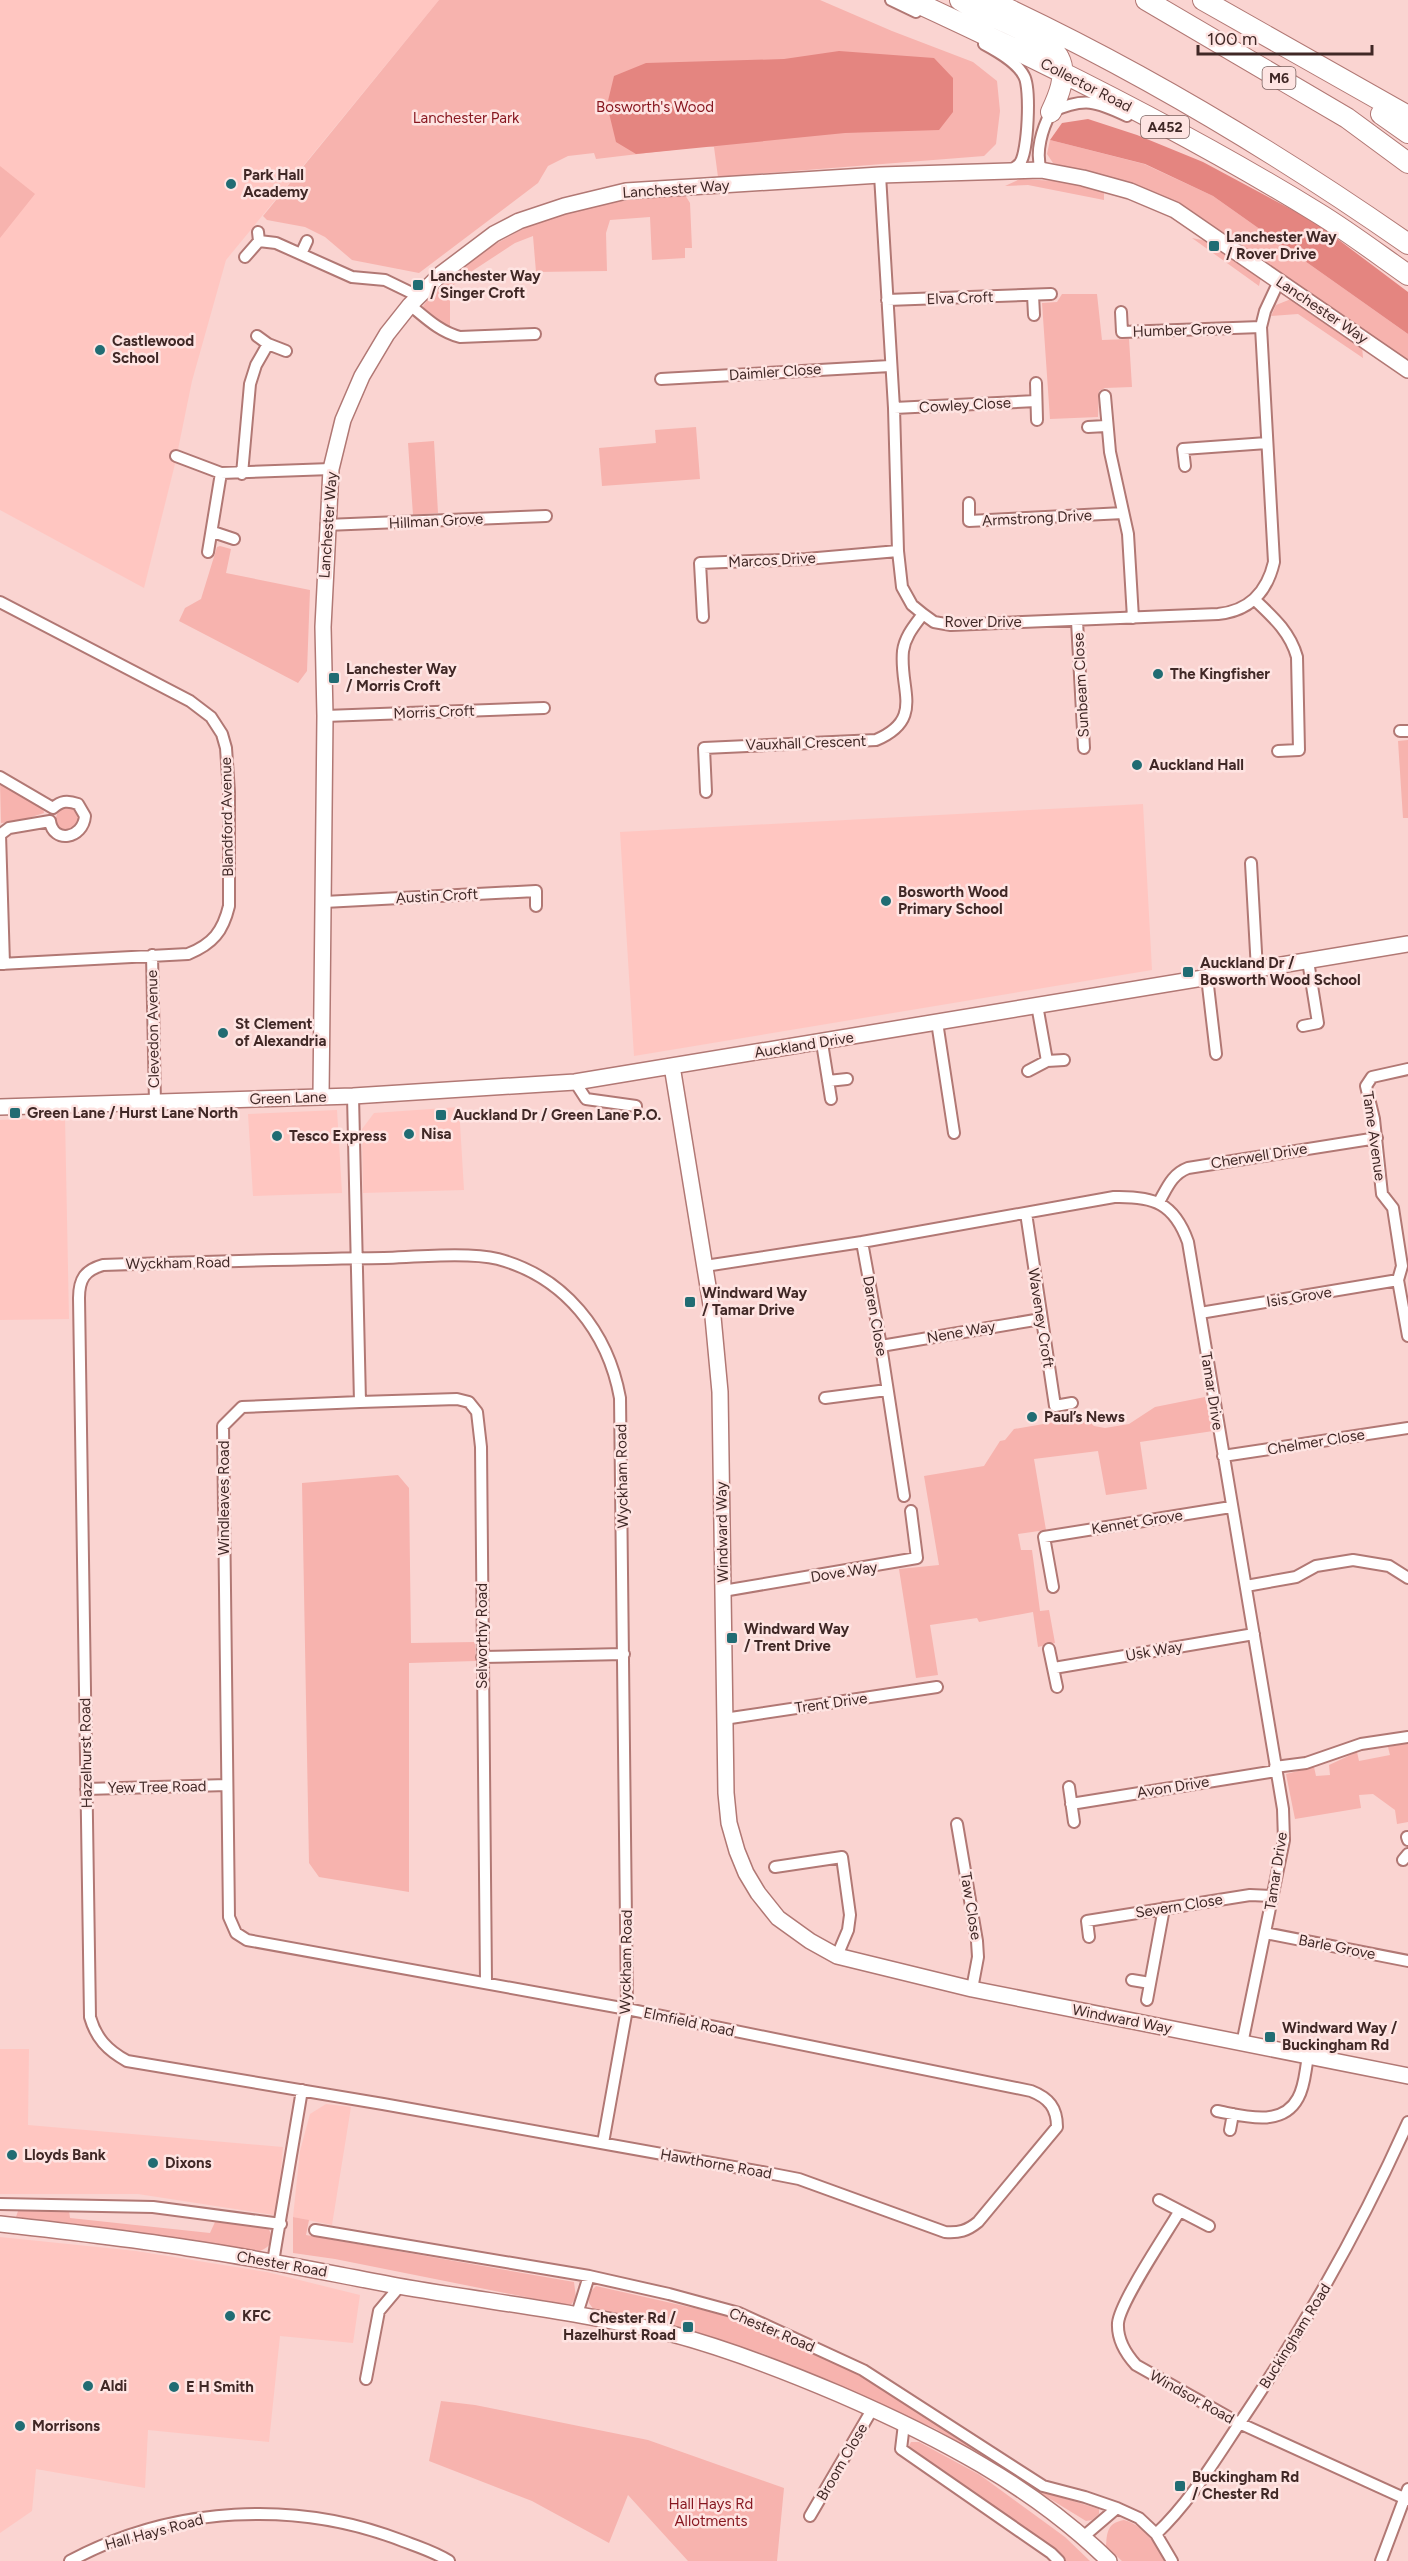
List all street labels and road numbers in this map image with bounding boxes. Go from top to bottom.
street label: Collector Road [1037,54,1135,116]
road number: M6 [1262,67,1296,89]
road number: A452 [1141,116,1189,138]
street label: Lanchester Way [622,176,730,202]
street label: Lanchester Way [1272,273,1372,348]
street label: Elva Croft [926,288,994,308]
street label: Humber Grove [1132,319,1232,341]
street label: Daimler Close [728,360,822,384]
street label: Cowley Close [919,394,1011,416]
street label: Lanchester Way [315,471,341,579]
street label: Armstrong Drive [982,506,1092,530]
street label: Hillman Grove [388,510,484,532]
street label: Marcos Drive [728,549,816,571]
street label: Rover Drive [944,613,1022,631]
street label: Sunbeam Close [1069,632,1093,738]
street label: Morris Croft [393,702,475,722]
street label: Vauxhall Crescent [745,732,867,754]
street label: Blandford Avenue [217,757,237,877]
street label: Austin Croft [395,885,479,907]
street label: Clevedon Avenue [143,970,163,1088]
street label: Auckland Drive [753,1028,855,1062]
street label: Green Lane [249,1088,327,1108]
street label: Tame Avenue [1359,1090,1389,1182]
street label: Cherwell Drive [1210,1140,1308,1172]
street label: Wyckham Road [126,1253,230,1273]
street label: Waveney Croft [1024,1267,1058,1370]
street label: Daren Close [859,1274,891,1358]
street label: Isis Grove [1265,1283,1333,1311]
street label: Nene Way [925,1317,997,1347]
street label: Tamar Drive [1197,1351,1227,1431]
street label: Wyckham Road [612,1424,632,1528]
street label: Chelmer Close [1266,1425,1366,1459]
street label: Windleaves Road [215,1440,233,1556]
street label: Windward Way [712,1481,732,1583]
street label: Kennet Grove [1090,1506,1184,1538]
street label: Dove Way [809,1558,879,1586]
street label: Selworthy Road [473,1583,491,1689]
street label: Usk Way [1124,1637,1184,1665]
street label: Trent Drive [793,1689,869,1717]
street label: Hazelhurst Road [76,1698,96,1808]
street label: Avon Drive [1136,1772,1210,1802]
street label: Yew Tree Road [107,1777,207,1797]
street label: Tamar Drive [1261,1831,1291,1911]
street label: Taw Close [957,1871,985,1941]
street label: Severn Close [1134,1890,1224,1922]
street label: Wyckham Road [616,1910,636,2014]
street label: Barle Grove [1297,1931,1377,1963]
street label: Windward Way [1071,2001,1173,2037]
street label: Elmfield Road [642,2004,736,2040]
street label: Hawthorne Road [659,2145,773,2183]
street label: Chester Road [235,2247,329,2281]
street label: Buckingham Road [1255,2280,1335,2392]
street label: Chester Road [726,2304,818,2356]
street label: Windsor Road [1147,2366,1237,2428]
street label: Broom Close [813,2420,871,2504]
street label: Hall Hays Road [103,2510,205,2554]

